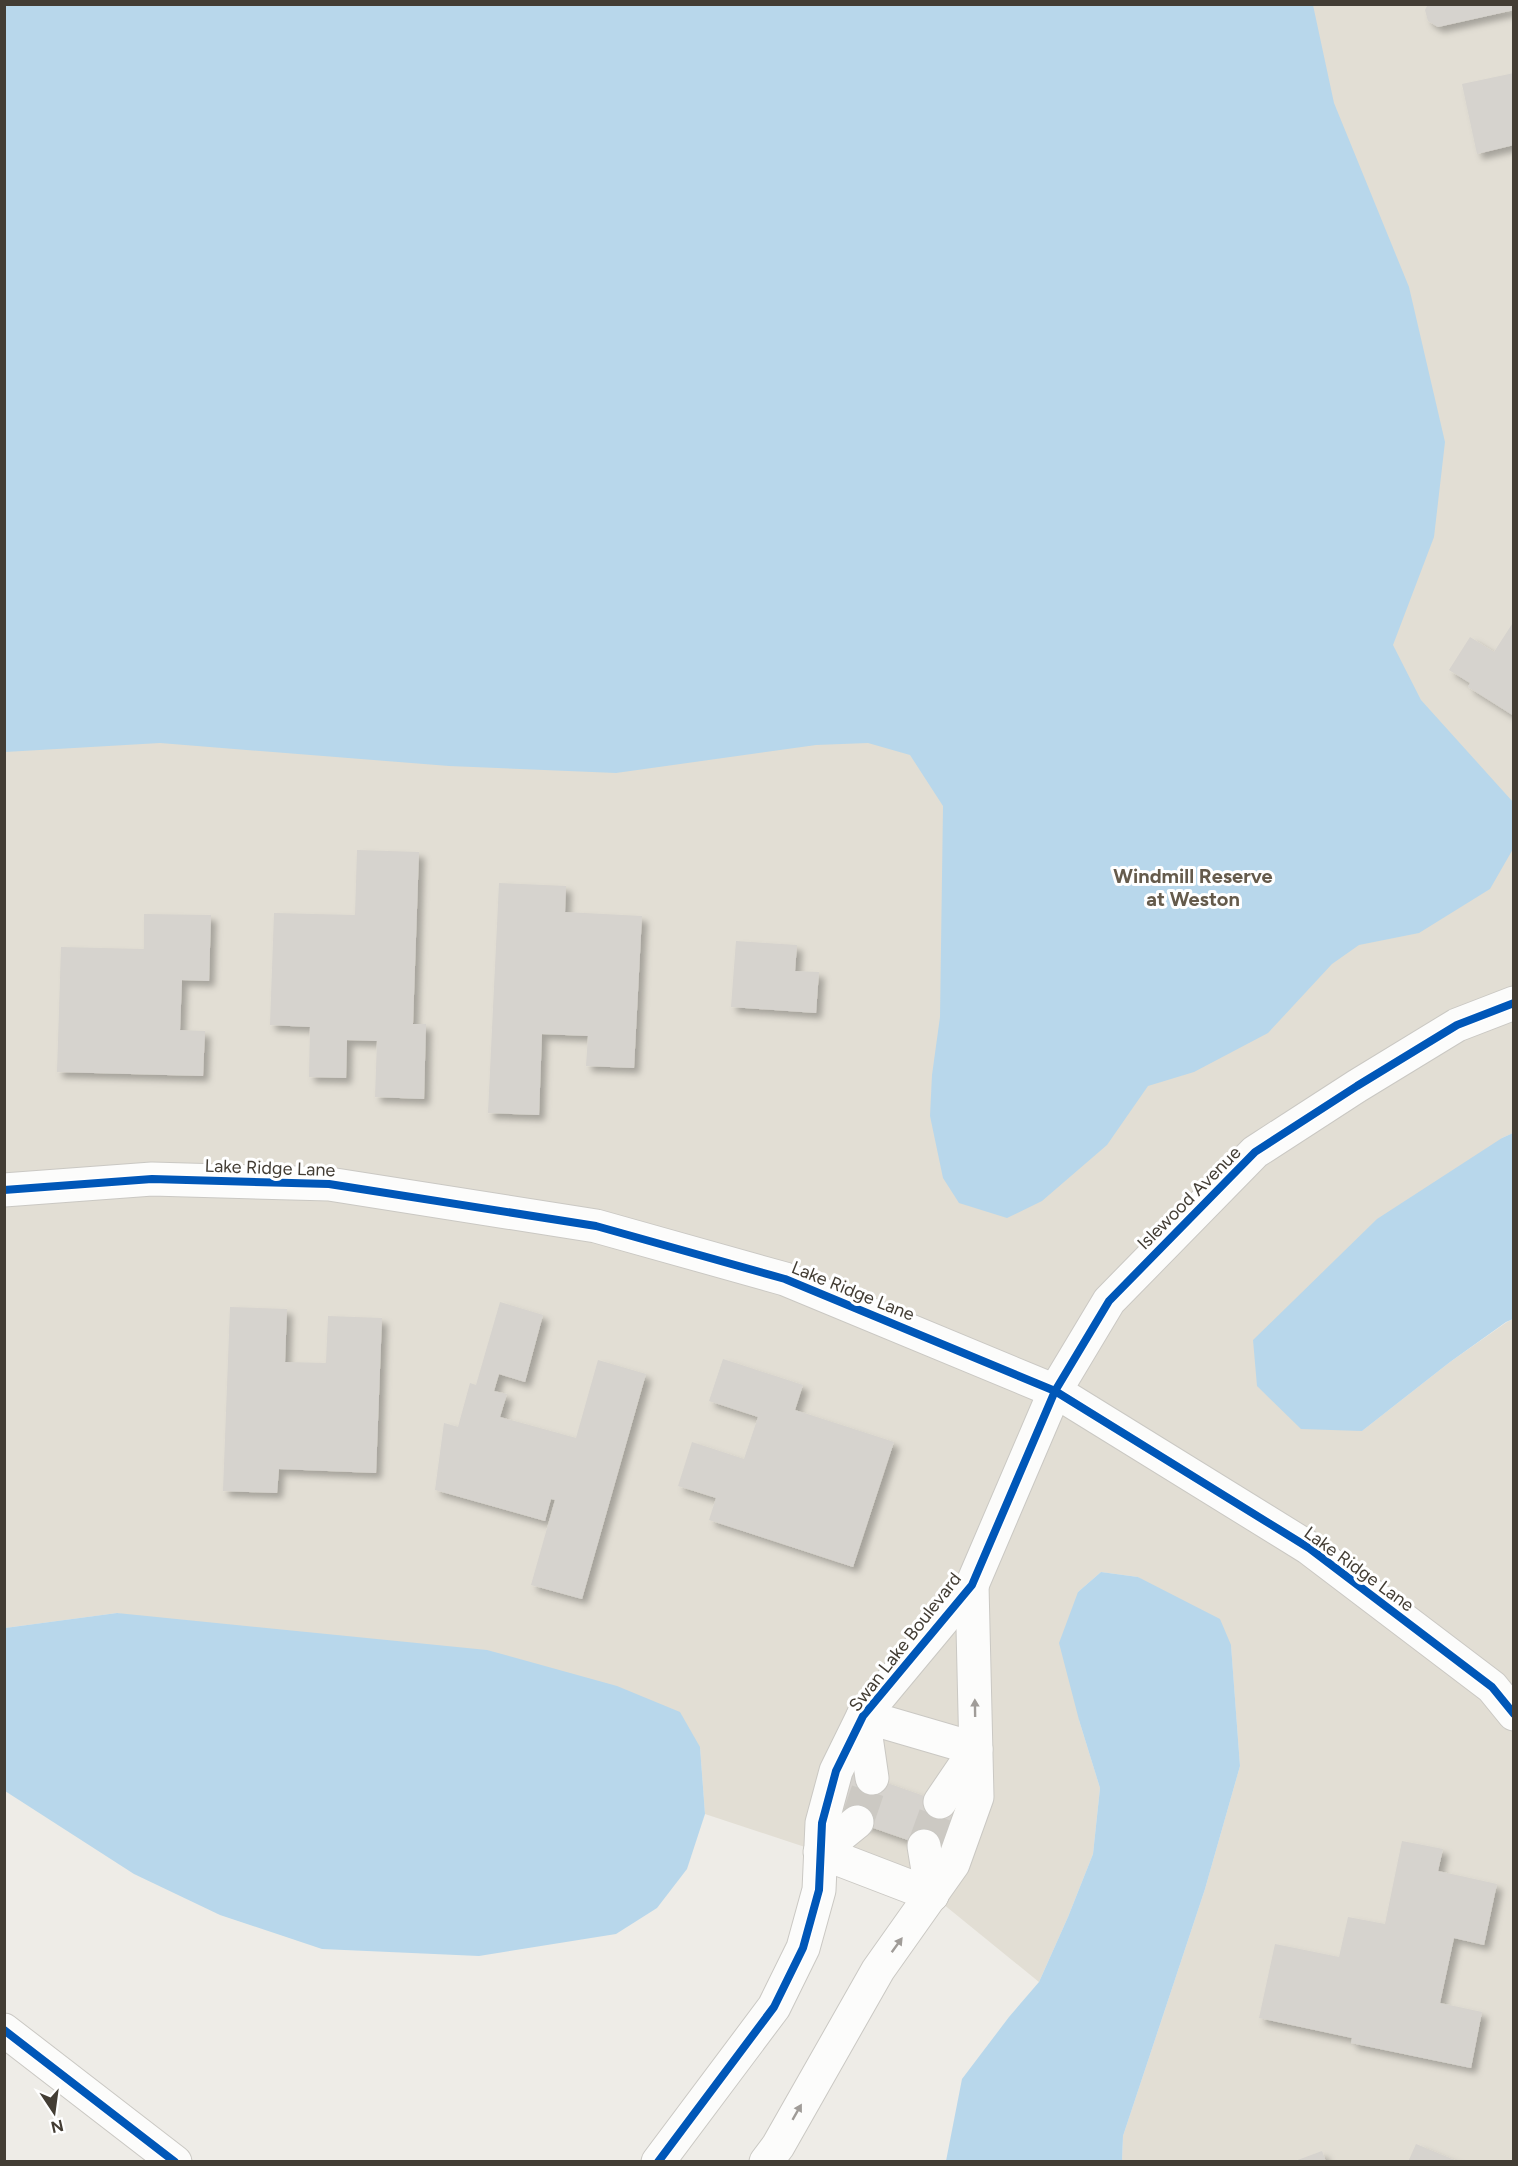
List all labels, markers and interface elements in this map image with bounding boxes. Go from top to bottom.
district label: Windmill Reserve at Weston [1113,864,1273,911]
street label: Islewood Avenue [1133,1142,1245,1254]
street label: Lake Ridge Lane [204,1155,336,1181]
street label: Lake Ridge Lane [788,1256,918,1326]
street label: Lake Ridge Lane [1300,1522,1418,1616]
street label: Swan Lake Boulevard [844,1568,966,1716]
one-way arrow [970,1699,980,1718]
one-way arrow [891,1937,903,1953]
north arrow [24,2082,84,2142]
one-way arrow [792,2104,803,2120]
text: N [49,2115,65,2137]

